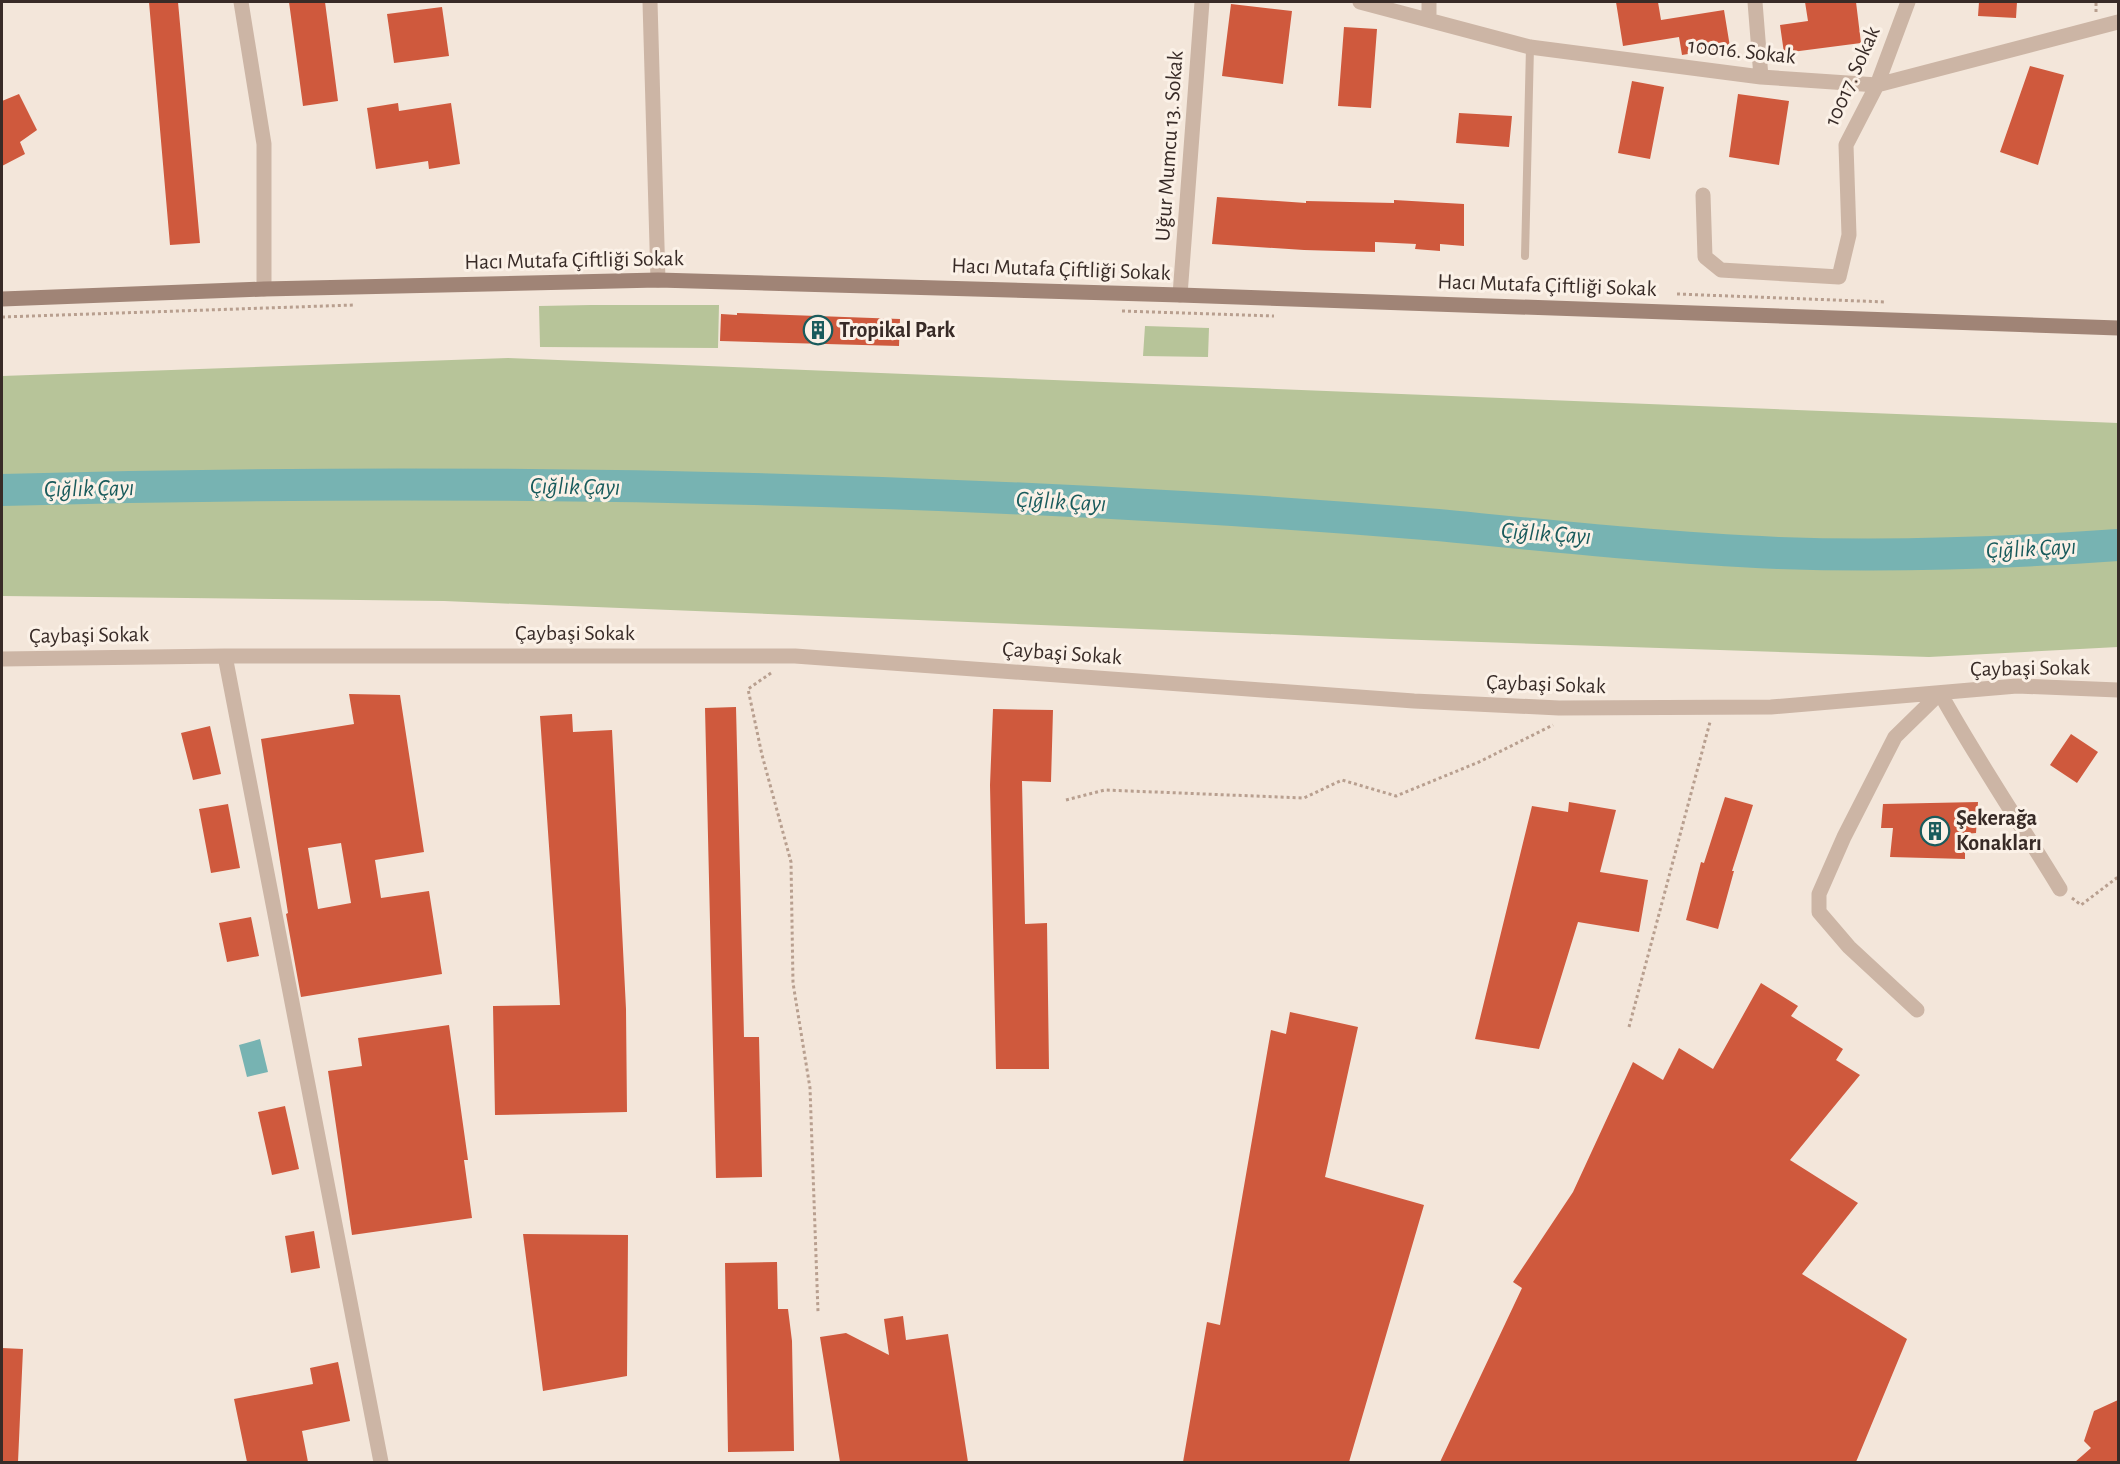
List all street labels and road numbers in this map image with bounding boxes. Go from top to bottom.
street label: 10017. Sokak [1820,23,1884,129]
street label: 10016. Sokak [1687,34,1797,68]
street label: Uğur Mumcu 13. Sokak [1151,50,1187,242]
street label: Hacı Mutafa Çiftliği Sokak [464,247,684,273]
street label: Hacı Mutafa Çiftliği Sokak [951,254,1171,284]
street label: Hacı Mutafa Çiftliği Sokak [1437,270,1657,300]
street label: Çaybaşi Sokak [515,622,635,644]
street label: Çaybaşi Sokak [29,623,149,647]
street label: Çaybaşi Sokak [1001,638,1123,668]
street label: Çaybaşi Sokak [1970,656,2090,680]
street label: Çaybaşi Sokak [1486,671,1606,697]

